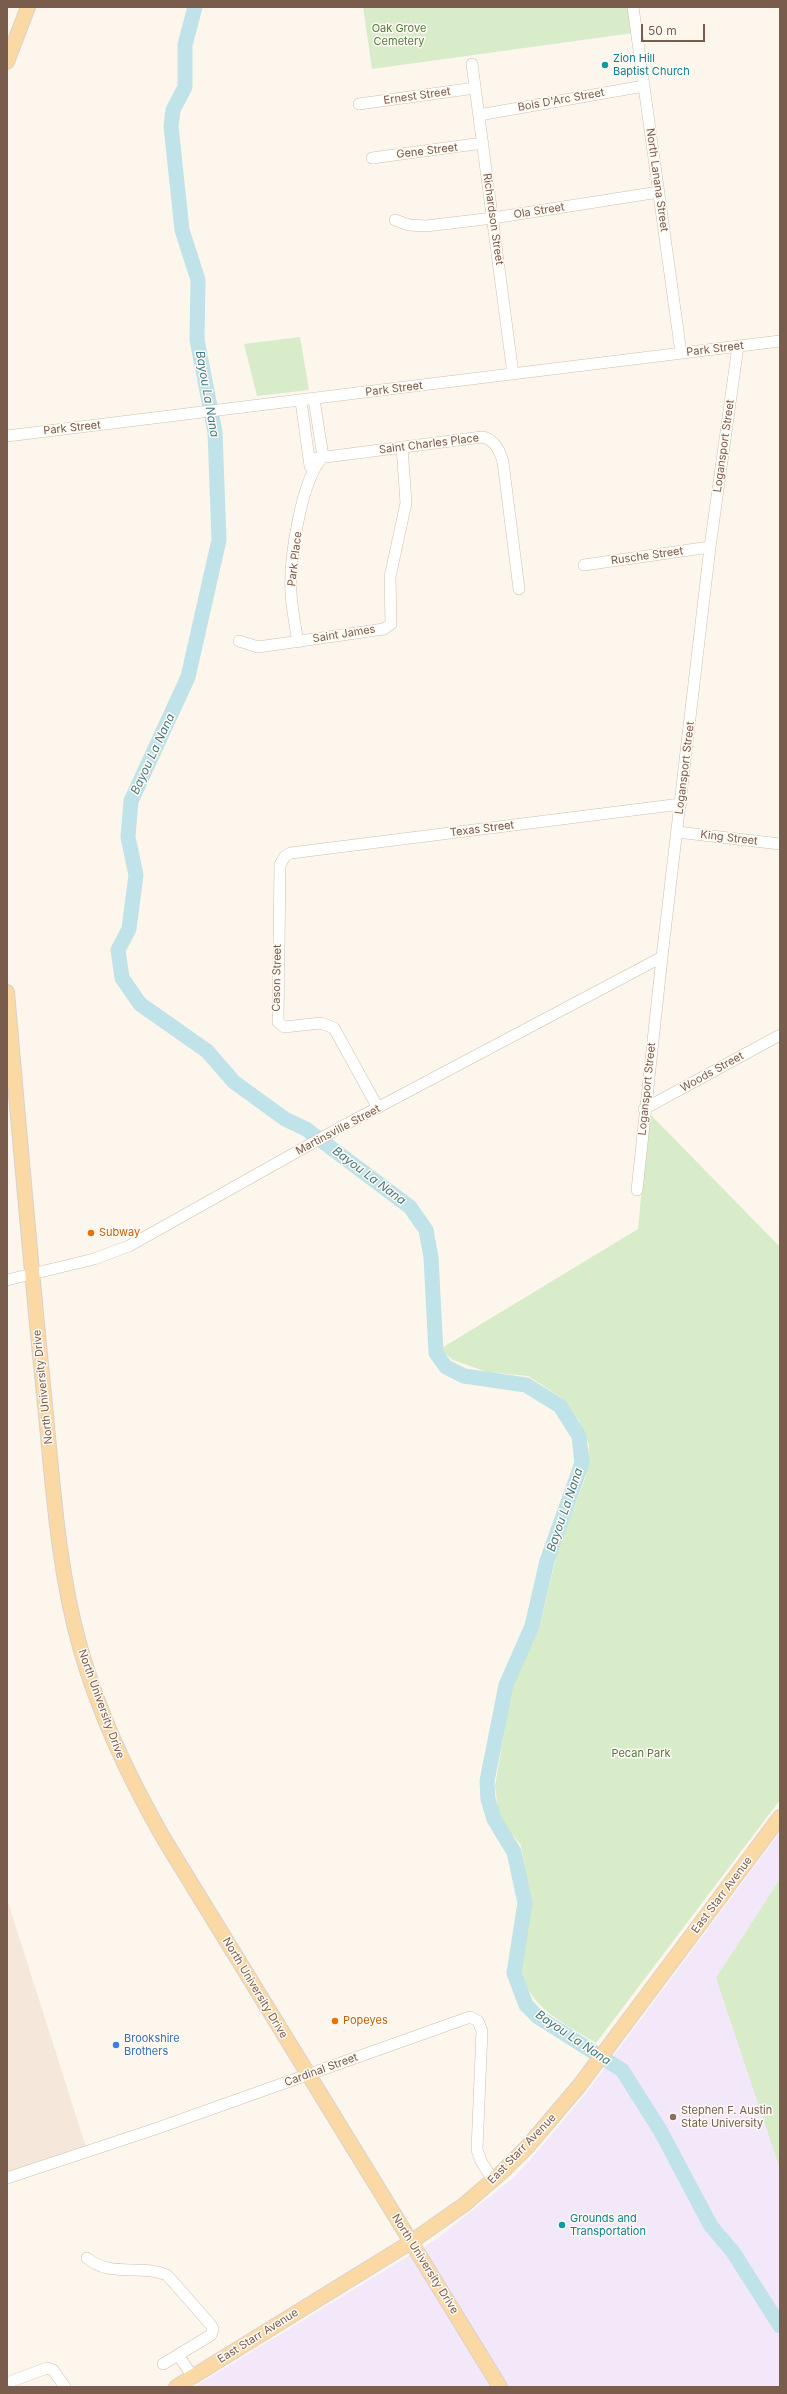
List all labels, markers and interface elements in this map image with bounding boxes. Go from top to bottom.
scale bar [643,16,707,42]
park label: Oak Grove Cemetery [372,22,426,48]
text: 50 m [648,23,677,38]
place label: Zion Hill Baptist Church [613,52,690,78]
marker: Zion Hill Baptist Church [600,60,610,70]
street label: Ernest Street [383,85,451,107]
street label: Bois D'Arc Street [517,86,605,114]
street label: North Lanana Street [643,127,671,233]
street label: Gene Street [396,141,458,161]
street label: Richardson Street [480,172,506,266]
street label: Ola Street [513,200,565,222]
street label: Park Street [686,339,744,359]
water label: Bayou La Nana [192,350,222,438]
street label: Park Street [365,379,423,399]
street label: Logansport Street [711,399,737,493]
street label: Park Street [43,418,101,438]
street label: Saint Charles Place [378,431,480,457]
street label: Park Place [285,531,305,587]
street label: Rusche Street [610,544,684,568]
street label: Saint James [312,623,376,645]
water label: Bayou La Nana [128,711,178,797]
street label: Logansport Street [673,721,697,815]
street label: Texas Street [449,819,515,839]
street label: King Street [700,828,758,848]
street label: Cason Street [270,944,284,1012]
street label: Logansport Street [636,1042,658,1136]
street label: Woods Street [678,1049,746,1095]
street label: Martinsville Street [294,1102,382,1158]
water label: Bayou La Nana [330,1144,408,1208]
place label: Subway [99,1226,140,1240]
marker: Subway [86,1228,96,1238]
street label: North University Drive [30,1329,56,1445]
water label: Bayou La Nana [544,1466,586,1554]
street label: North University Drive [75,1648,127,1760]
park label: Pecan Park [611,1747,671,1761]
street label: East Starr Avenue [689,1854,755,1936]
street label: North University Drive [220,1935,290,2041]
water label: Bayou La Nana [533,2008,613,2068]
place label: Popeyes [343,2014,388,2028]
marker: Popeyes [330,2016,340,2026]
place label: Brookshire Brothers [124,2032,180,2058]
marker: Brookshire Brothers [111,2040,121,2050]
street label: Cardinal Street [283,2051,359,2089]
place label: Stephen F. Austin State University [681,2104,772,2130]
street label: East Starr Avenue [485,2111,559,2187]
marker: Stephen F. Austin State University [668,2112,678,2122]
street label: North University Drive [389,2212,461,2316]
place label: Grounds and Transportation [570,2212,646,2238]
marker: Grounds and Transportation [557,2220,567,2230]
street label: East Starr Avenue [215,2306,301,2366]

